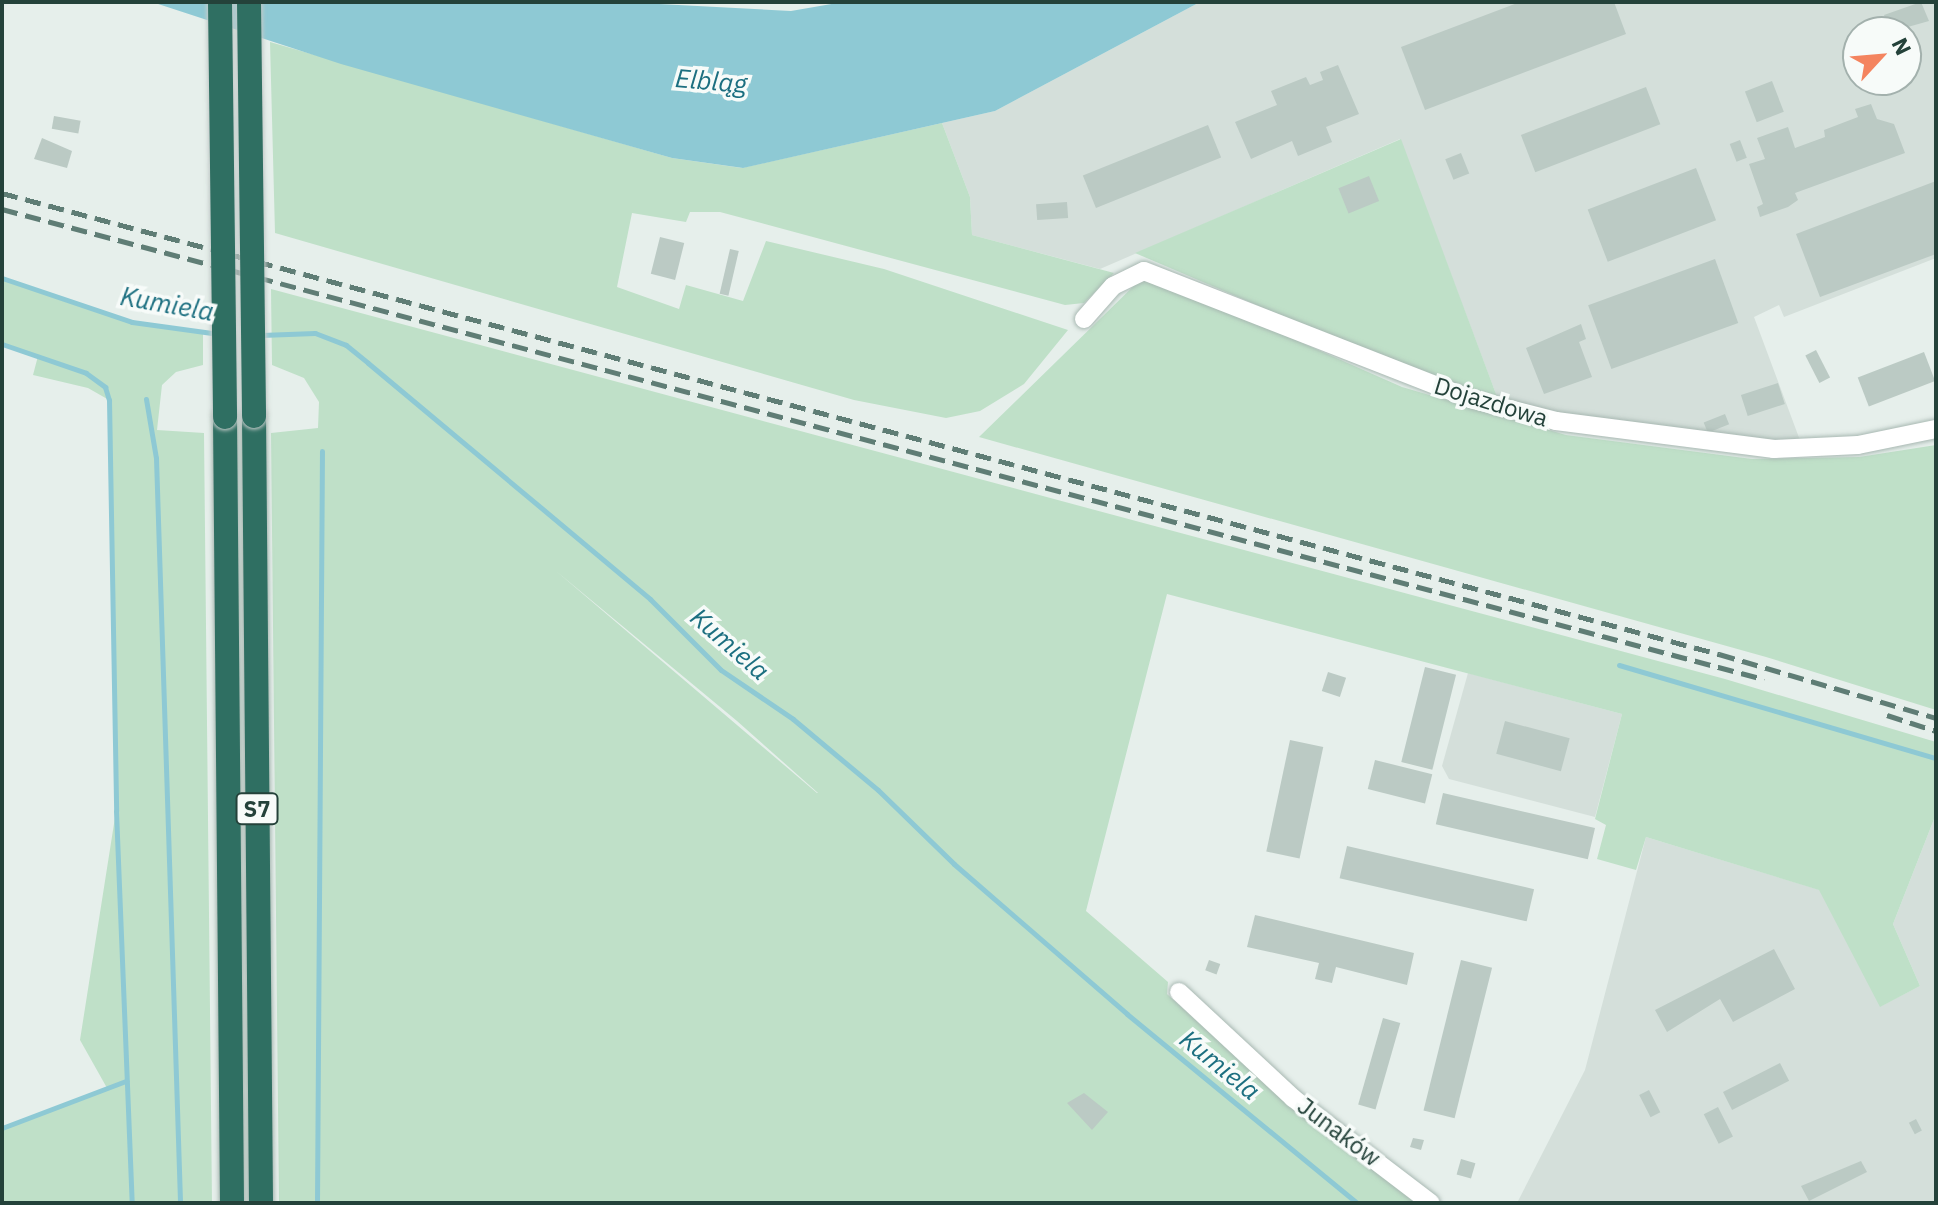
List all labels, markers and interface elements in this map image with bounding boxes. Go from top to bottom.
north arrow [1842,16,1922,96]
text: N [1886,33,1919,60]
water label: Elbląg [674,62,748,100]
water label: Kumiela [118,280,216,328]
street label: Dojazdowa [1431,371,1551,433]
water label: Kumiela [684,601,776,687]
road number: S7 [235,791,279,827]
water label: Kumiela [1174,1023,1266,1107]
street label: Junaków [1292,1092,1386,1172]

